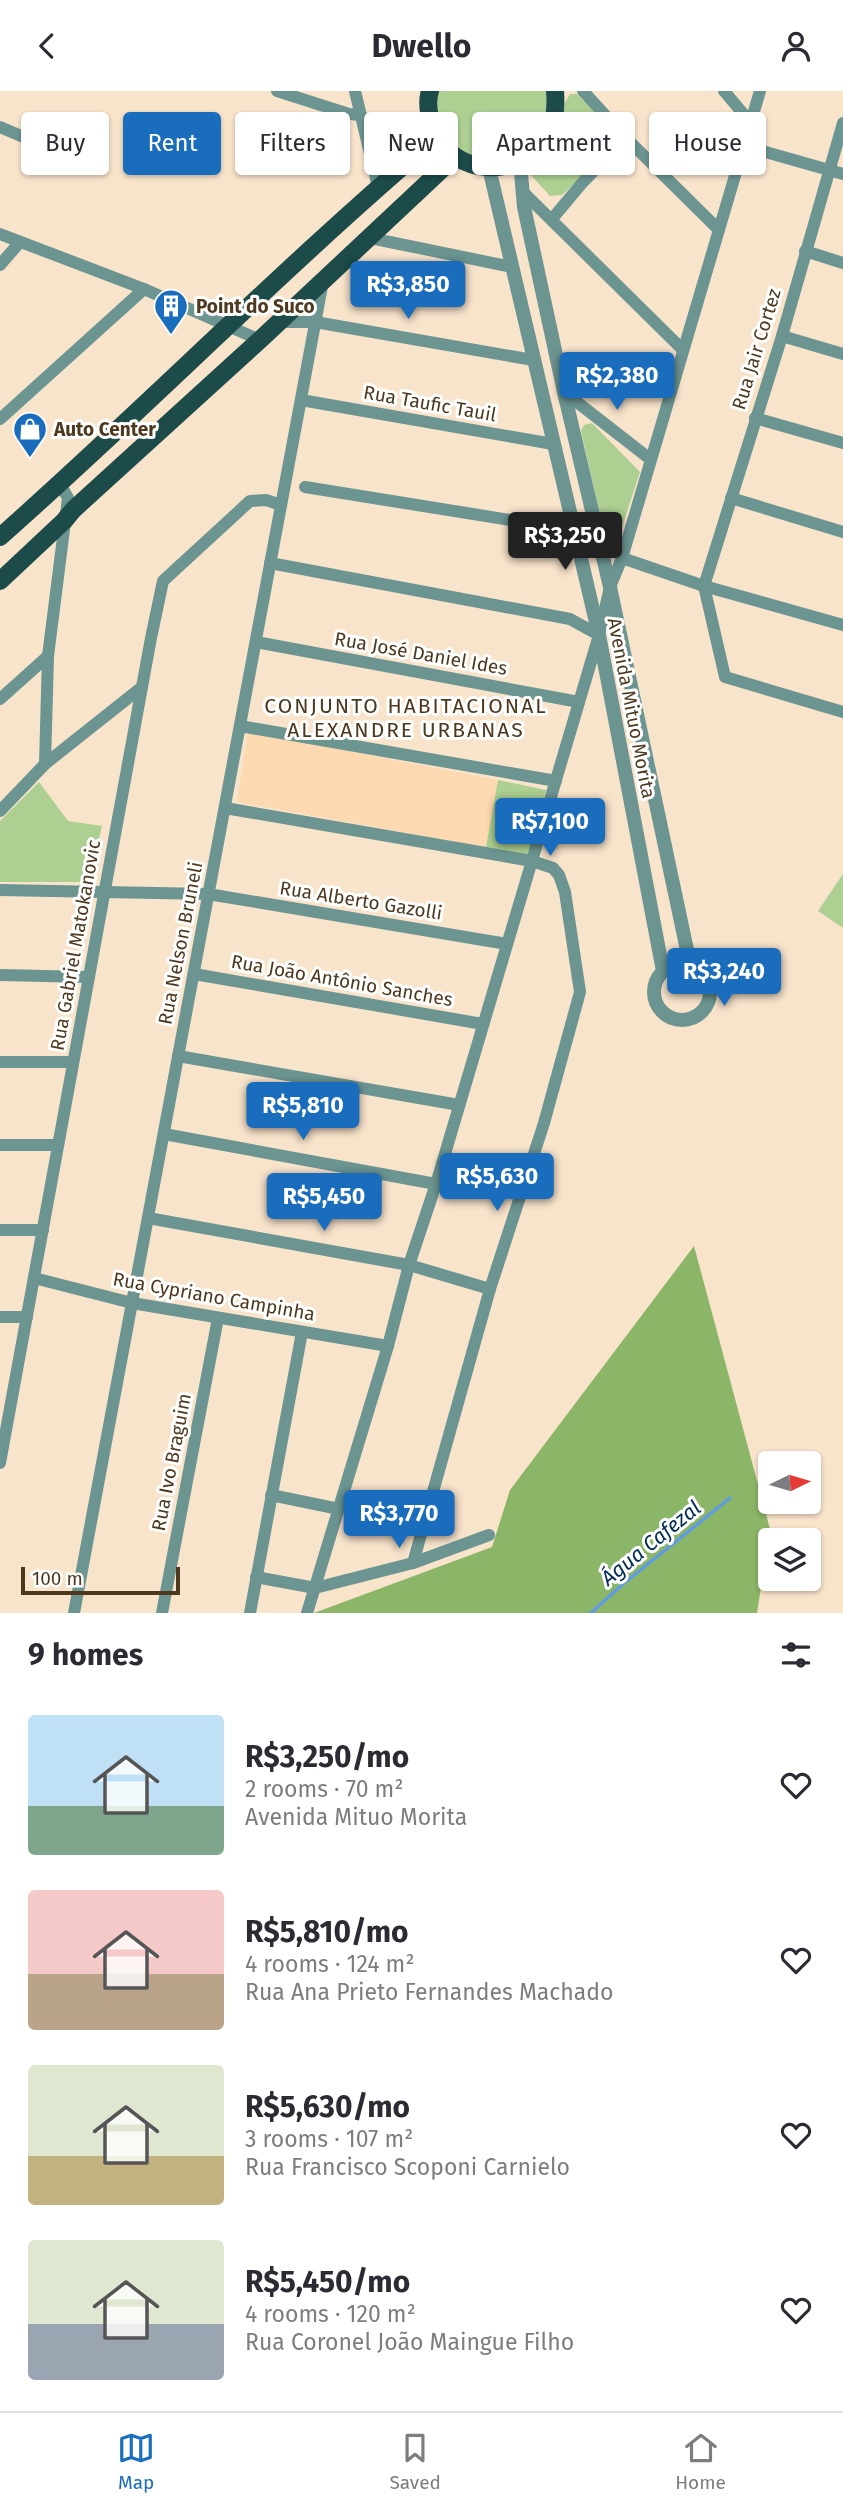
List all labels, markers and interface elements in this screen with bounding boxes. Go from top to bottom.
icon: back [28,27,66,65]
text: Dwello [371,27,472,65]
icon: person [777,27,815,65]
chip: Buy [21,112,109,175]
chip: Rent [123,112,221,175]
chip: Filters [235,112,350,175]
chip: New [364,112,458,175]
chip: Apartment [472,112,635,175]
chip: House [649,112,766,175]
pin: R$3,850 [343,261,473,321]
text: R$3,850 [366,270,450,298]
street label: Rua Jair Cortez [727,286,786,413]
building icon: Point do Suco [152,287,190,336]
place label: Point do Suco [196,295,315,318]
pin: R$2,380 [552,353,682,412]
text: R$2,380 [576,361,658,389]
street label: Rua Taufic Tauil [362,380,499,427]
shop icon: Auto Center [11,410,49,459]
place label: Auto Center [53,418,156,441]
pin: R$3,250 [500,512,630,572]
text: R$3,250 [524,521,606,549]
street label: Avenida Mituo Morita [603,616,660,800]
street label: Rua José Daniel Ides [333,627,509,680]
district label: CONJUNTO HABITACIONAL ALEXANDRE URBANAS [264,693,548,743]
pin: R$7,100 [485,799,615,858]
text: R$7,100 [511,807,589,835]
street label: Rua Gabriel Matokanovic [46,838,105,1052]
street label: Rua Nelson Bruneli [153,860,208,1026]
street label: Rua Alberto Gazolli [278,876,444,925]
pin: R$3,240 [659,949,789,1008]
street label: Rua João Antônio Sanches [229,950,455,1011]
text: R$3,240 [683,957,765,985]
pin: R$5,810 [238,1083,368,1142]
text: R$5,810 [262,1091,344,1119]
pin: R$5,630 [432,1153,562,1213]
text: R$5,630 [456,1162,538,1190]
pin: R$5,450 [259,1173,389,1233]
text: R$5,450 [283,1182,365,1210]
street label: Rua Cypriano Campinha [111,1267,317,1326]
street label: Rua Ivo Braguim [147,1391,196,1533]
north arrow [758,1451,821,1514]
map controls [758,1451,821,1591]
pin: R$3,770 [334,1491,464,1550]
water label: Água Cafezal [595,1495,706,1592]
text: R$3,770 [360,1499,438,1527]
button: layers [758,1528,821,1591]
scale bar [21,1564,180,1596]
text: 100 m [32,1567,83,1590]
icon: filters [777,1636,815,1674]
text: 9 homes [28,1637,143,1673]
text: R$3,250/mo [245,1739,409,1775]
icon: home [84,1743,168,1827]
icon: heart [777,1766,815,1804]
text: 2 rooms · 70 m² [245,1775,403,1803]
text: Avenida Mituo Morita [245,1803,467,1831]
text: R$5,810/mo [245,1914,409,1950]
icon: home [84,1918,168,2002]
icon: heart [777,1941,815,1979]
text: 4 rooms · 124 m² [245,1950,414,1978]
text: Rua Ana Prieto Fernandes Machado [245,1978,614,2006]
text: R$5,630/mo [245,2089,410,2125]
icon: home [84,2093,168,2177]
icon: heart [777,2116,815,2154]
text: 3 rooms · 107 m² [245,2125,413,2153]
text: Rua Francisco Scoponi Carnielo [245,2153,570,2181]
text: R$5,450/mo [245,2264,410,2300]
icon: home [84,2268,168,2352]
icon: heart [777,2291,815,2329]
text: 4 rooms · 120 m² [245,2300,416,2328]
text: Rua Coronel João Maingue Filho [245,2328,574,2356]
tab: Map [117,2429,155,2494]
tab: Saved [389,2429,441,2494]
tab: Home [675,2429,726,2494]

